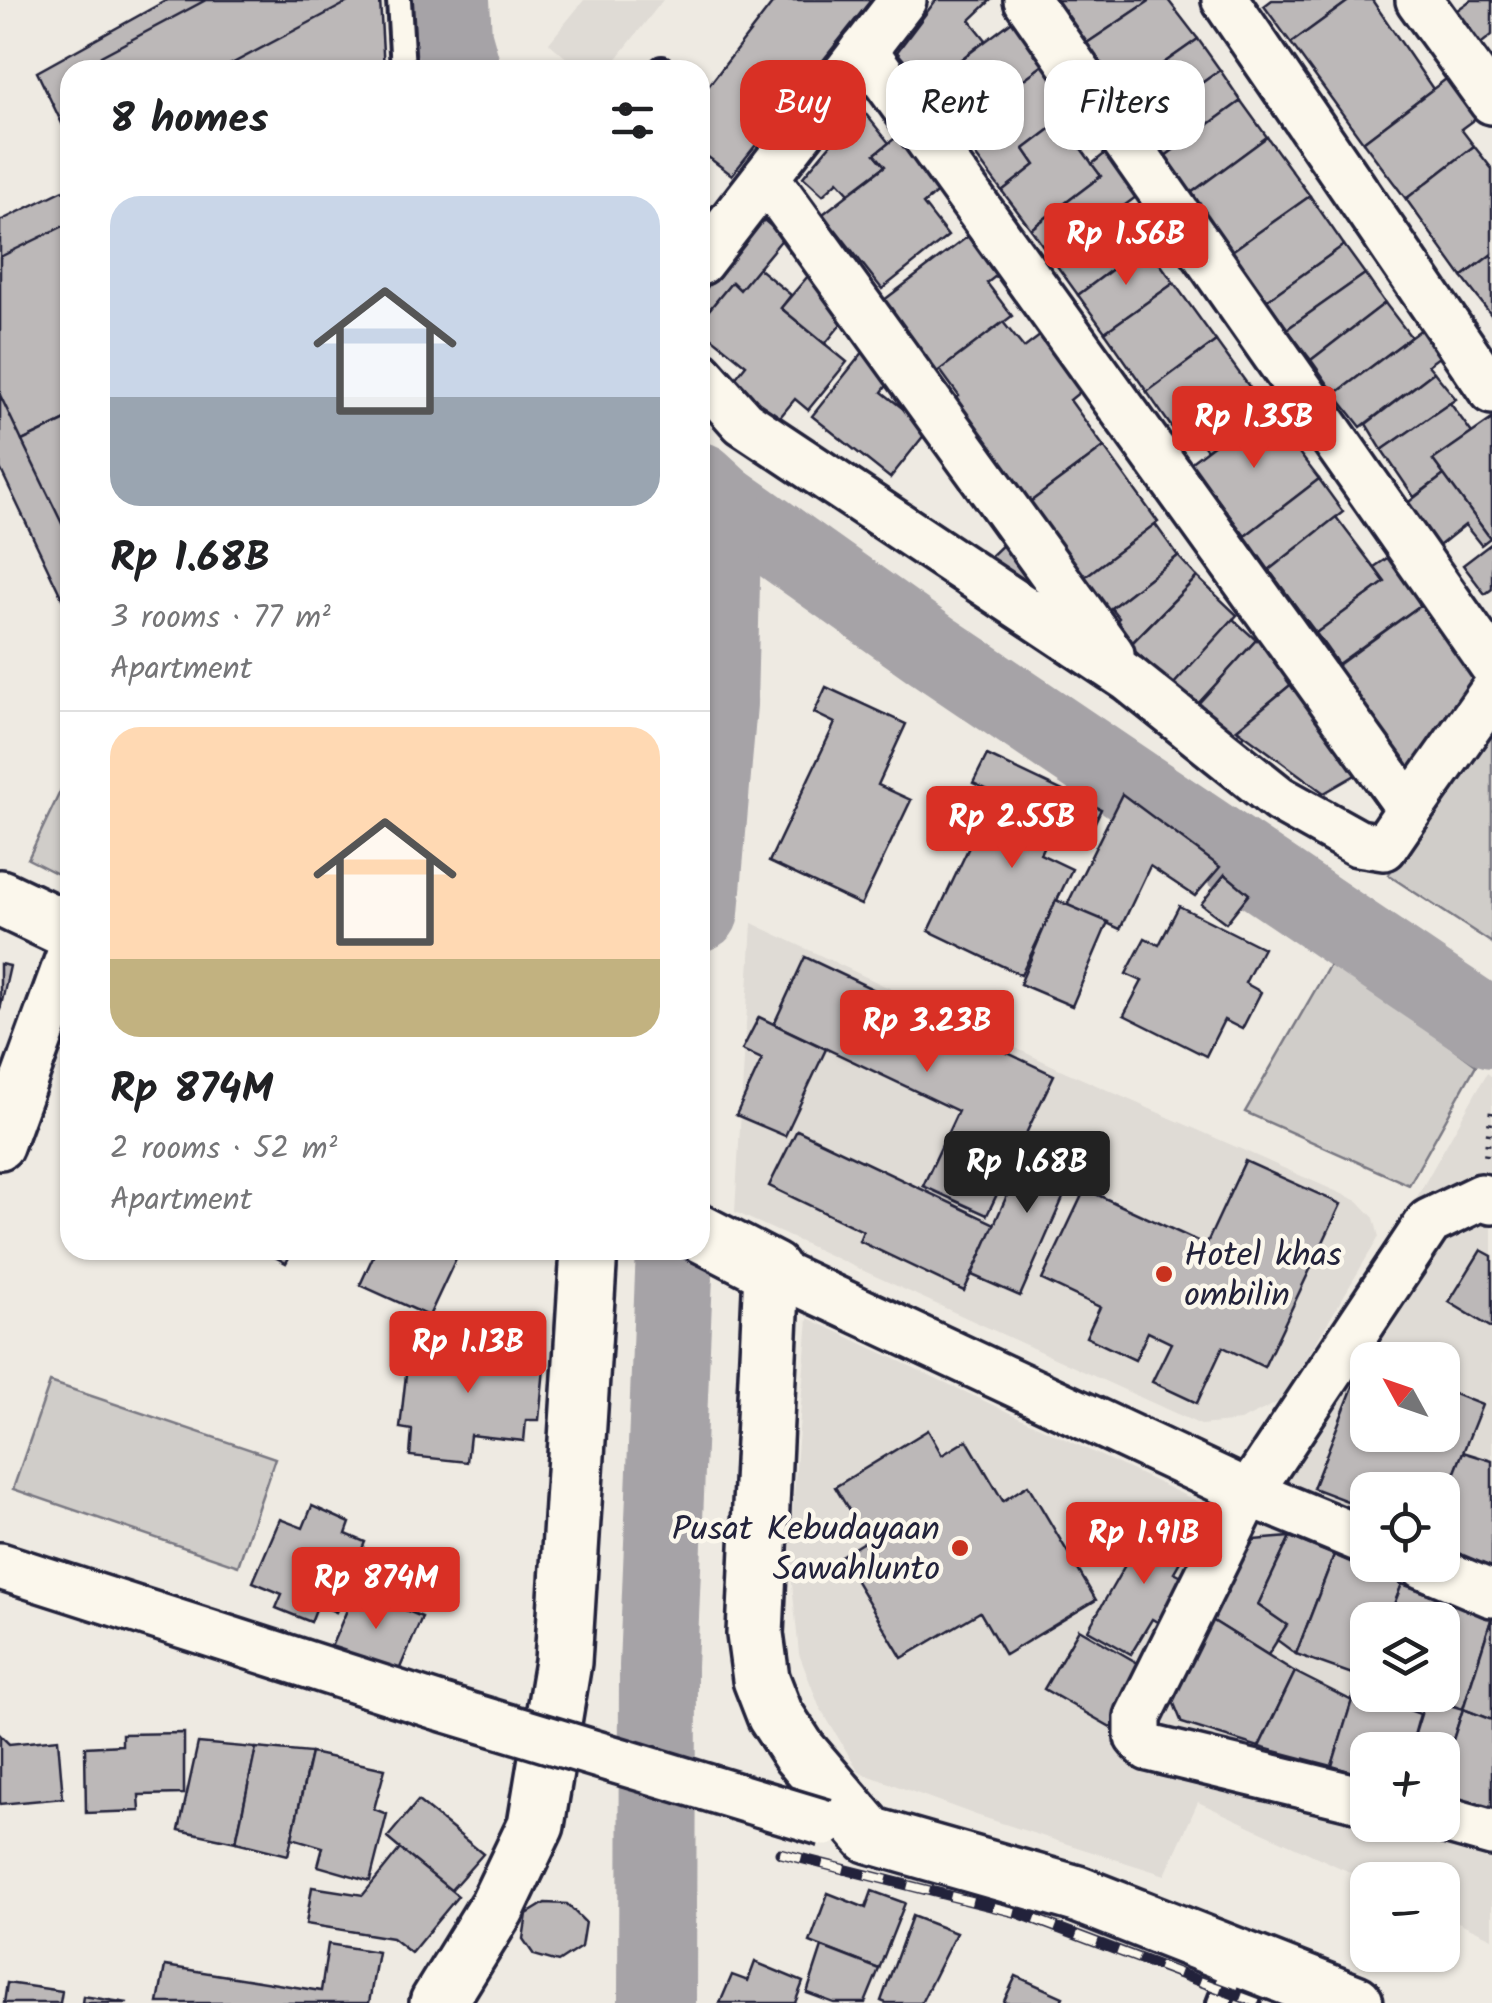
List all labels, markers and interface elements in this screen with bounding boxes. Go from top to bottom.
chip: Buy [740,60,866,150]
chip: Rent [886,60,1024,150]
chip: Filters [1044,60,1205,150]
text: 8 homes [110,87,268,154]
icon: filters [605,93,660,148]
pin: Rp 1.56B [1023,203,1229,288]
text: Rp 1.56B [1066,210,1186,261]
icon: home [295,261,475,441]
pin: Rp 1.35B [1151,386,1357,471]
text: Rp 1.35B [1194,393,1314,444]
text: Rp 1.68B [110,526,270,593]
text: 3 rooms · 77 m² [110,593,331,644]
text: Apartment [110,644,252,695]
pin: Rp 2.55B [909,786,1115,871]
icon: home [295,792,475,972]
text: Rp 2.55B [948,793,1076,844]
pin: Rp 3.23B [824,990,1030,1075]
text: Rp 3.23B [862,997,992,1048]
text: Rp 874M [110,1057,273,1124]
text: 2 rooms · 52 m² [110,1124,337,1175]
pin: Rp 1.68B [924,1131,1130,1216]
text: Rp 1.68B [966,1138,1088,1189]
text: Apartment [110,1175,252,1226]
place label: Hotel khas ombilin [1184,1229,1342,1325]
marker: Hotel khas ombilin [1153,1263,1175,1285]
pin: Rp 1.13B [365,1311,571,1396]
text: Rp 1.13B [411,1318,525,1369]
north arrow [1350,1342,1460,1452]
map controls [1350,1342,1460,1972]
button: locate [1350,1472,1460,1582]
pin: Rp 1.91B [1041,1502,1247,1587]
place label: Pusat Kebudayaan Sawahlunto [672,1503,940,1599]
text: Rp 1.91B [1088,1509,1200,1560]
marker: Pusat Kebudayaan Sawahlunto [949,1537,971,1559]
pin: Rp 874M [284,1547,468,1632]
text: Rp 874M [314,1554,438,1605]
button: layers [1350,1602,1460,1712]
button: + [1350,1732,1460,1842]
button: − [1350,1862,1460,1972]

